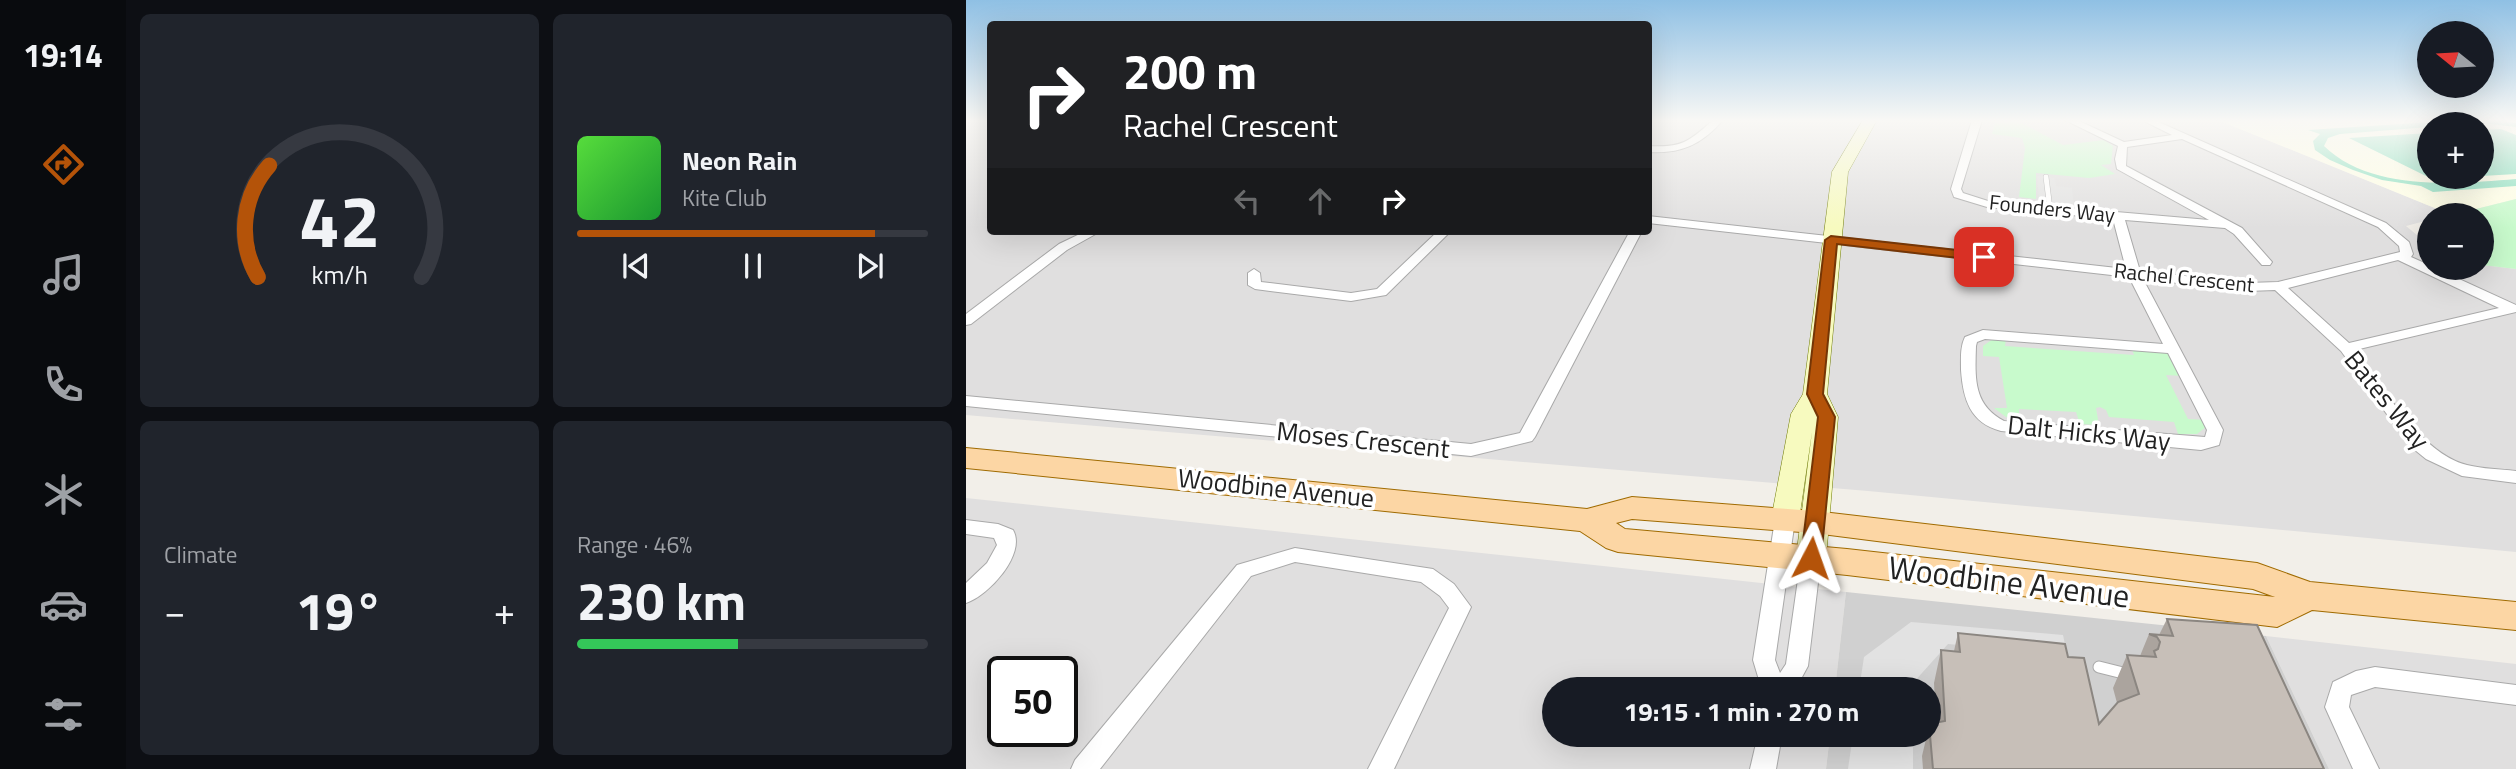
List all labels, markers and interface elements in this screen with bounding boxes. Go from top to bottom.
north arrow [2417,21,2494,98]
map controls [2417,21,2494,280]
text: 19:14 [23,31,103,79]
text: 200 m [1123,33,1257,108]
icon: right [1008,49,1099,140]
text: Rachel Crescent [1123,101,1338,149]
button: + [2417,112,2494,189]
icon: directions [39,140,88,189]
text: Neon Rain [682,141,797,180]
text: 42 [299,165,380,275]
text: Kite Club [682,180,767,215]
icon: left [1228,182,1266,220]
icon: ahead [1301,182,1339,220]
icon: right [1374,182,1412,220]
street label: Founders Way [1988,185,2117,231]
button: − [2417,203,2494,280]
pin [1954,227,2014,287]
icon: arrive [1965,238,2003,276]
icon: previous [617,247,655,285]
icon: pause [734,247,772,285]
icon: next [851,247,889,285]
icon: music [39,250,88,299]
street label: Rachel Crescent [2112,254,2256,300]
text: km/h [311,256,368,294]
street label: Bates Way [2335,342,2439,458]
icon: phone [39,360,88,409]
street label: Dalt Hicks Way [2006,405,2172,460]
street label: Moses Crescent [1275,411,1452,468]
street label: Woodbine Avenue [1176,458,1376,517]
icon: climate [39,470,88,519]
position arrow [1774,521,1848,595]
text: Range · 46% [577,527,692,562]
text: Climate [164,537,237,572]
street label: Woodbine Avenue [1886,542,2133,620]
text: 230 km [577,561,746,640]
text: 19° [296,571,383,650]
icon: car [39,580,88,629]
text: − [164,582,185,640]
text: + [494,582,515,640]
speed limit sign: 50 [987,656,1078,747]
icon: filters [39,690,88,739]
text: 19:15 · 1 min · 270 m [1624,692,1859,731]

